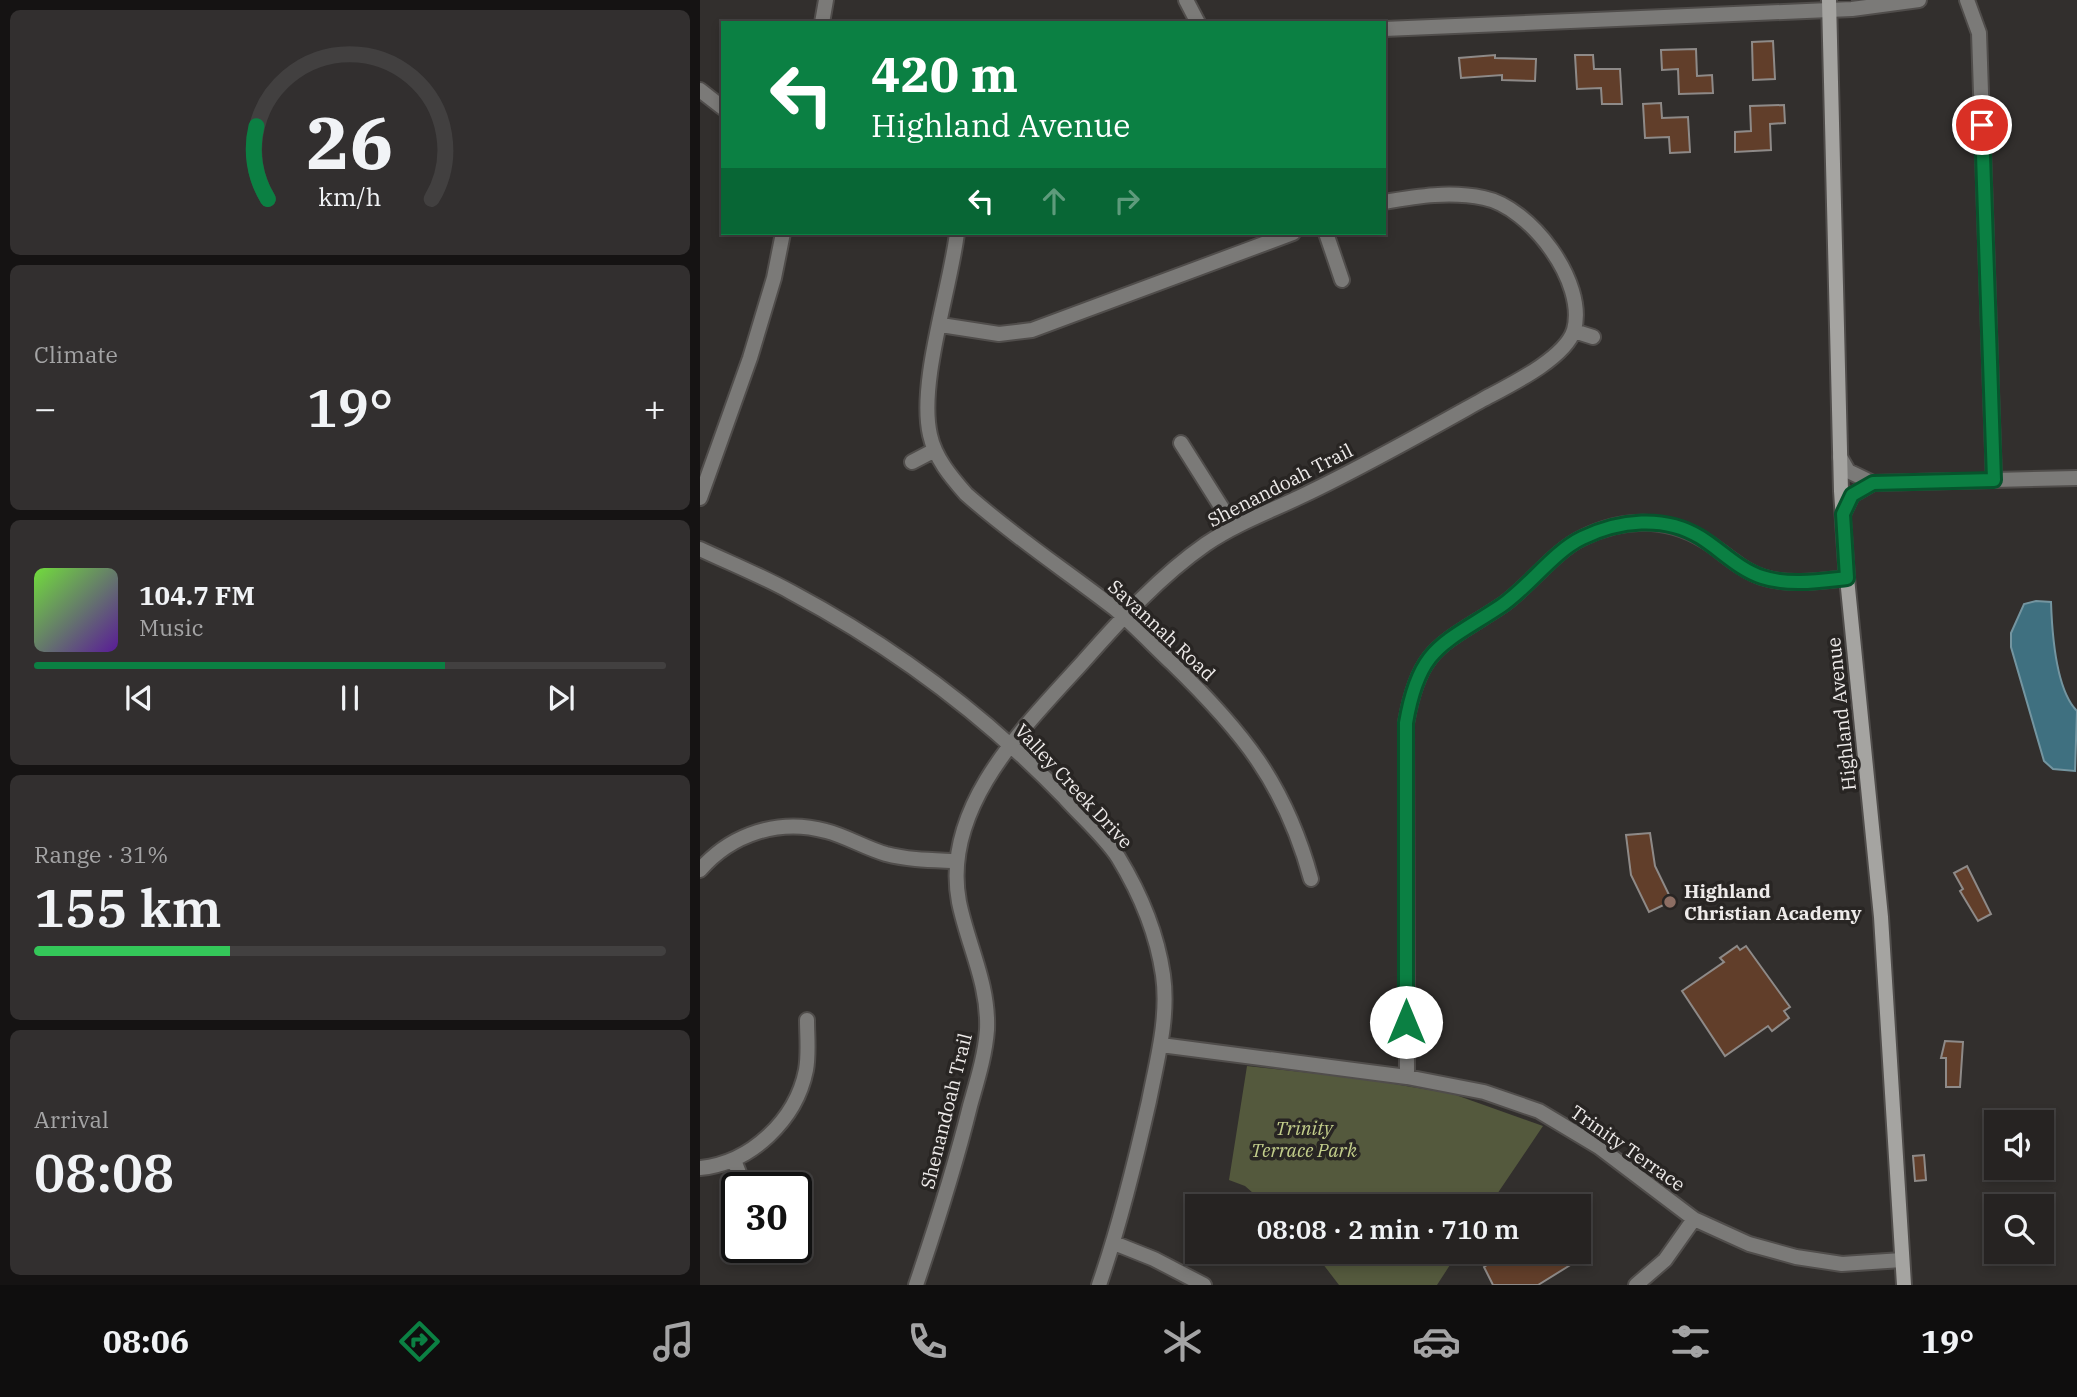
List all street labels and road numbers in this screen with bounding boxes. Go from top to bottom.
street label: Shenandoah Trail [1203,438,1357,532]
street label: Savannah Road [1103,574,1221,686]
street label: Highland Avenue [1821,636,1861,792]
street label: Valley Creek Drive [1010,719,1138,853]
street label: Shenandoah Trail [915,1030,977,1191]
street label: Trinity Terrace [1566,1100,1690,1196]

